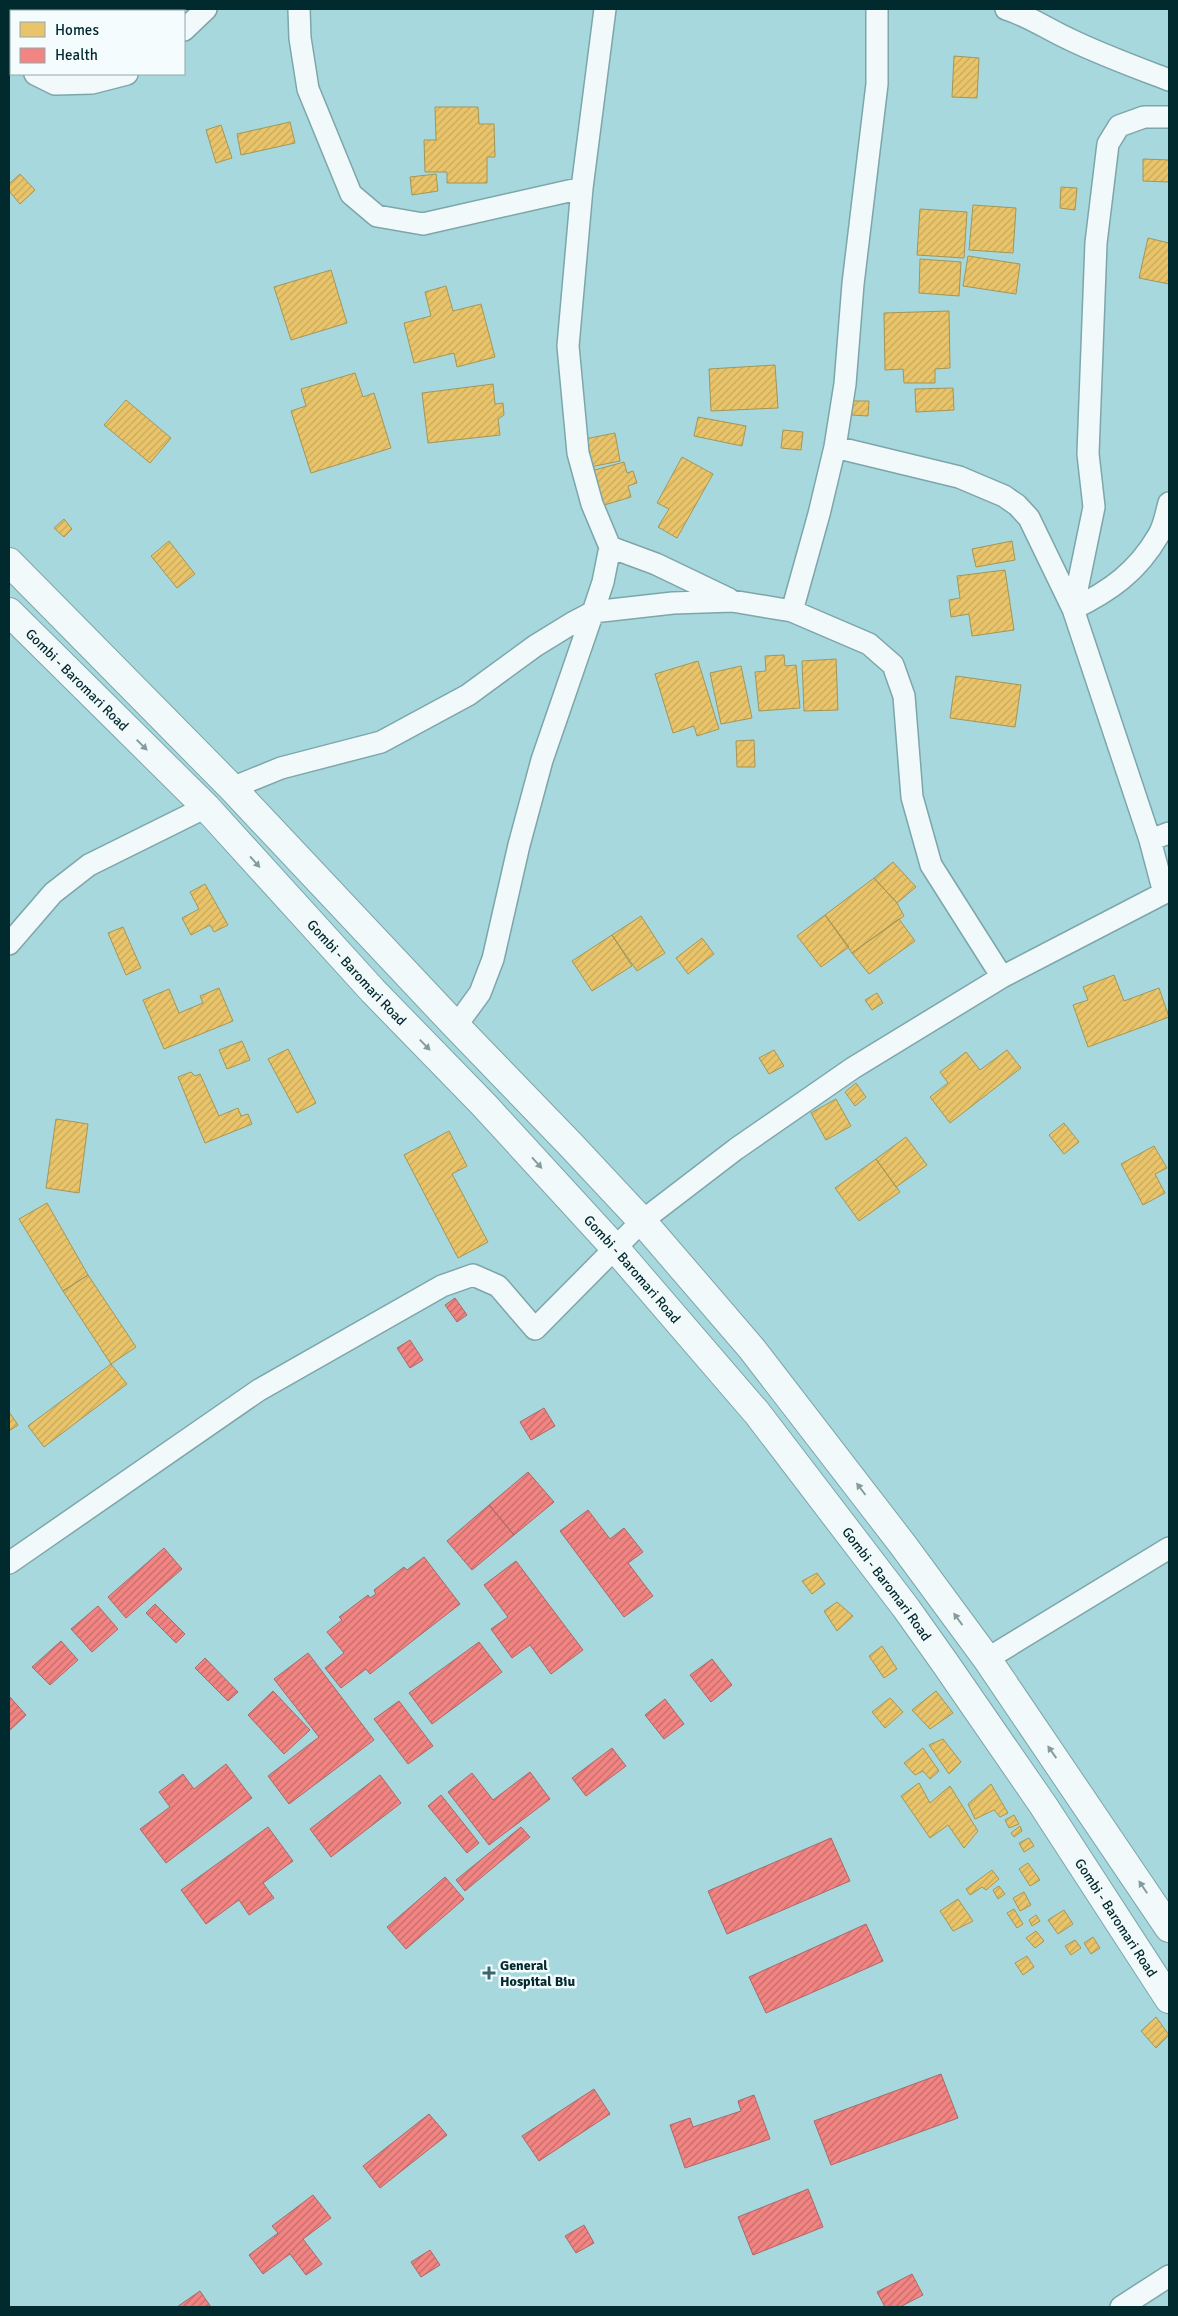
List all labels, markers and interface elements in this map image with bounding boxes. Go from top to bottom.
legend [10,10,185,75]
text: Homes [55,21,99,39]
text: Health [55,46,98,64]
street label: Gombi - Baromari Road [22,625,132,734]
one-way arrow [136,739,148,751]
one-way arrow [249,855,261,867]
street label: Gombi - Baromari Road [304,916,410,1029]
one-way arrow [419,1039,431,1051]
one-way arrow [531,1157,543,1169]
street label: Gombi - Baromari Road [581,1211,684,1327]
one-way arrow [856,1482,866,1496]
street label: Gombi - Baromari Road [839,1523,935,1644]
one-way arrow [953,1613,963,1626]
one-way arrow [1047,1745,1057,1759]
street label: Gombi - Baromari Road [1071,1855,1161,1980]
one-way arrow [1138,1880,1147,1894]
place label: General Hospital Biu [500,1957,575,1990]
marker: General Hospital Biu [482,1966,496,1980]

